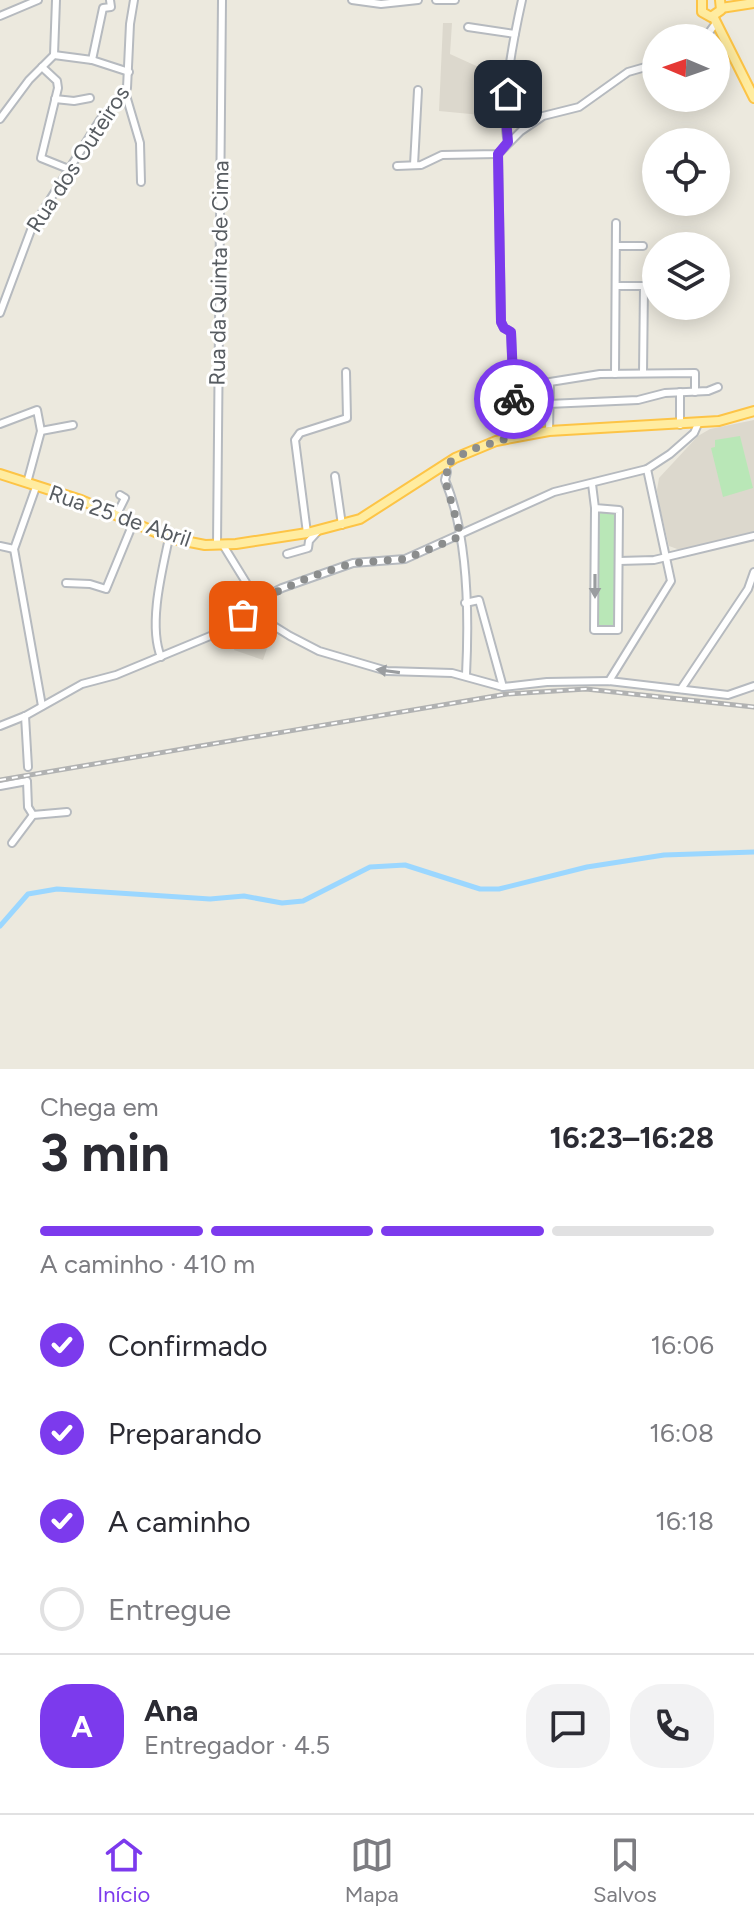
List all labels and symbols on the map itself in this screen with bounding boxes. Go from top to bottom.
north arrow [642,24,730,112]
pin [474,60,542,128]
street label: Rua dos Outeiros [21,81,135,237]
street label: Rua da Quinta de Cima [204,160,234,386]
courier [474,359,554,439]
street label: Rua 25 de Abril [45,479,195,553]
one-way arrow [589,574,601,599]
pin [209,581,277,649]
one-way arrow [376,664,401,677]

